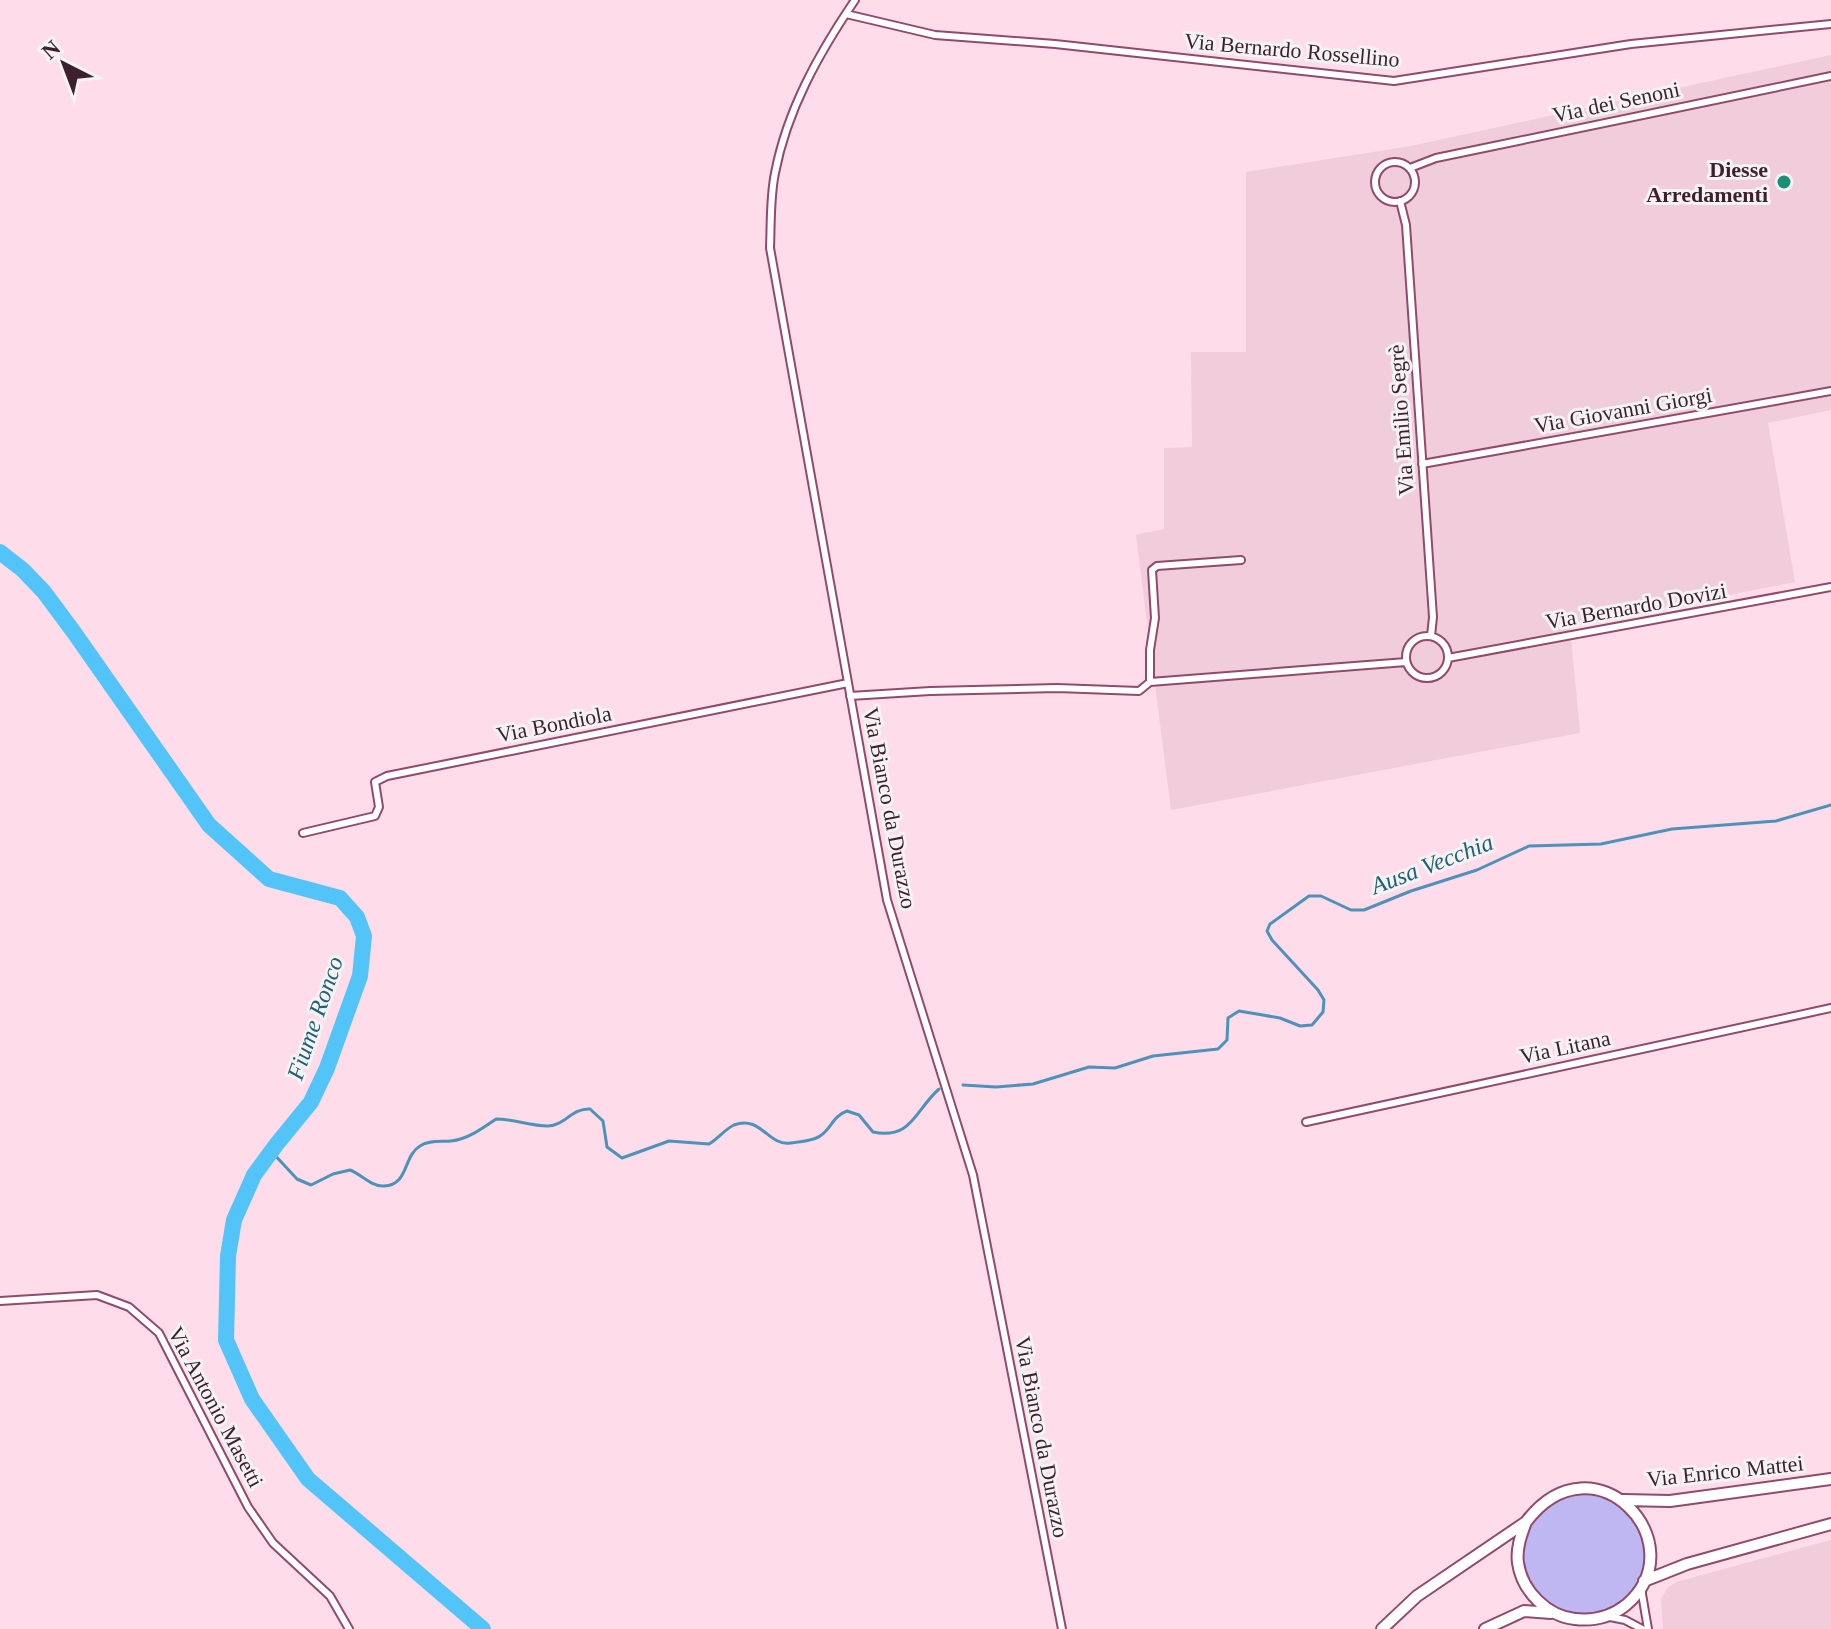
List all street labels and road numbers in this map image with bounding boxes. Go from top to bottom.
street label: Via Bernardo Rossellino [1183,28,1401,72]
street label: Via dei Senoni [1550,76,1682,128]
street label: Via Emilio Segrè [1383,344,1419,496]
street label: Via Giovanni Giorgi [1532,382,1714,438]
street label: Via Bernardo Dovizi [1544,578,1728,634]
street label: Via Bondiola [494,701,614,747]
street label: Via Bianco da Durazzo [858,705,922,911]
street label: Via Litana [1517,1025,1613,1069]
street label: Via Antonio Masetti [163,1322,269,1492]
street label: Via Bianco da Durazzo [1010,1334,1074,1540]
street label: Via Enrico Mattei [1645,1450,1805,1492]

